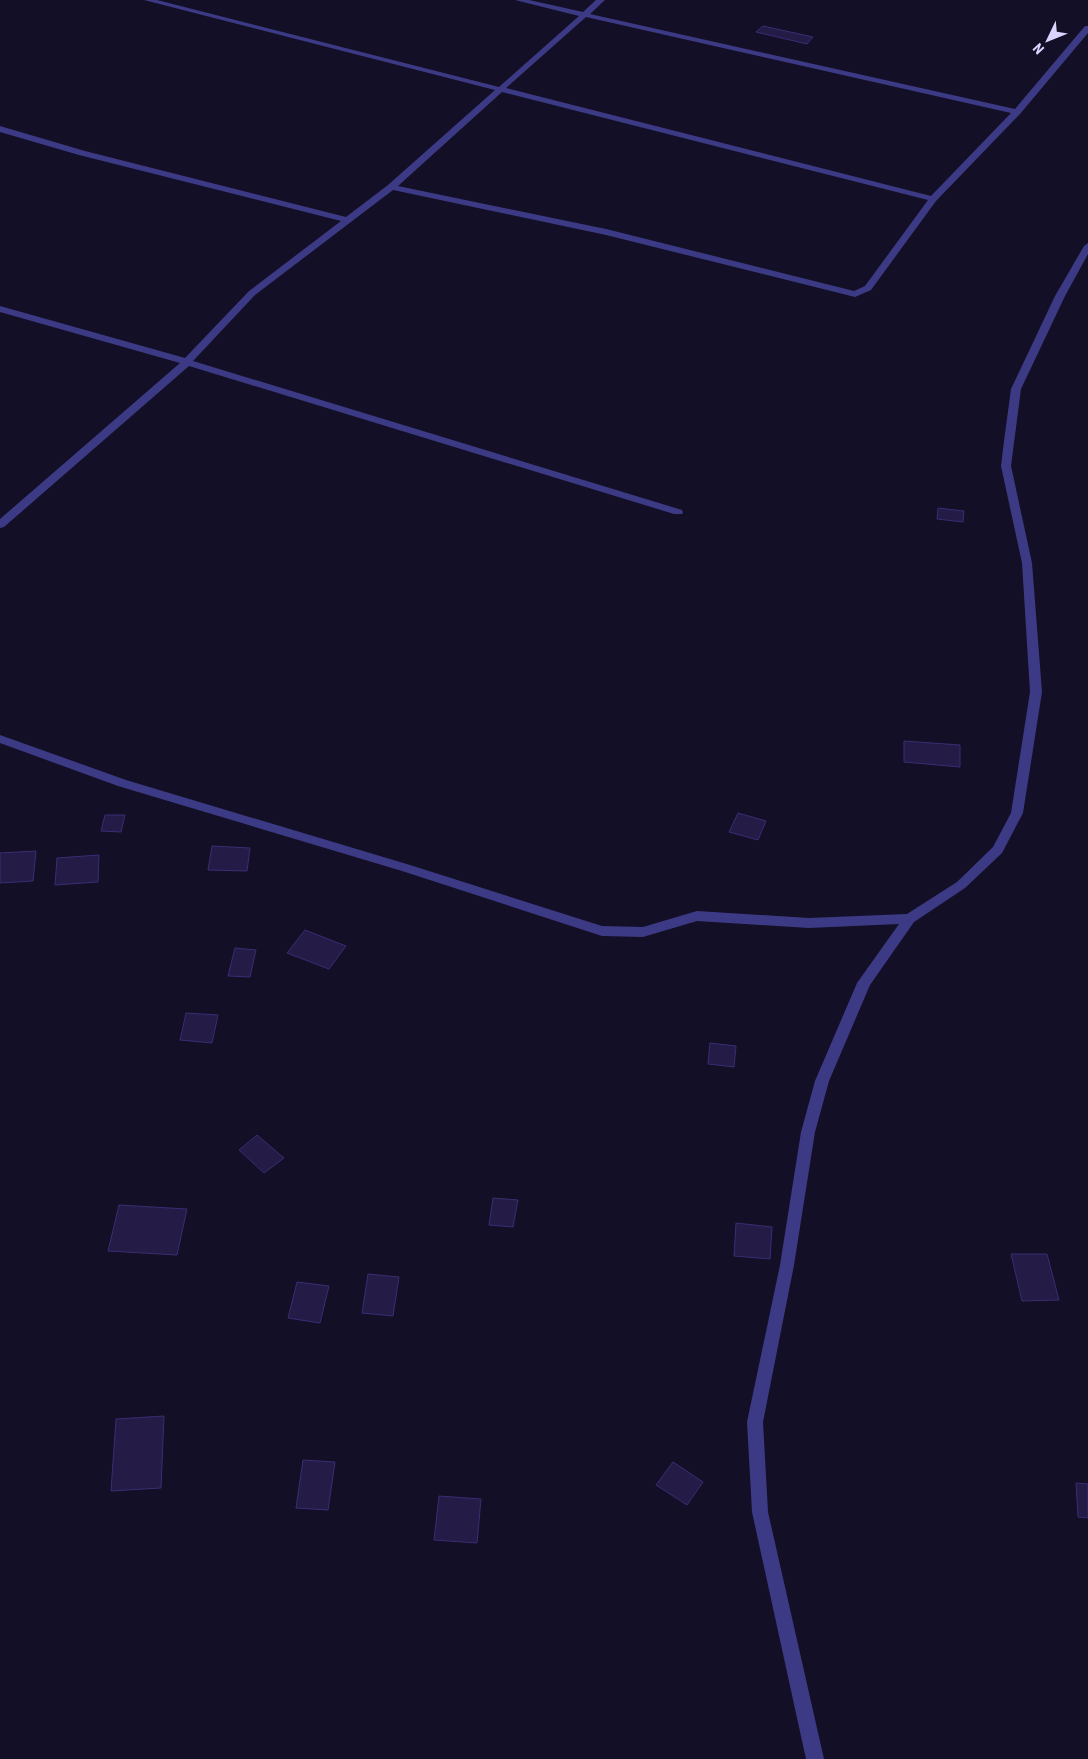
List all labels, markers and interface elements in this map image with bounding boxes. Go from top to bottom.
north arrow [1023,15,1073,65]
text: N [1030,40,1047,57]

